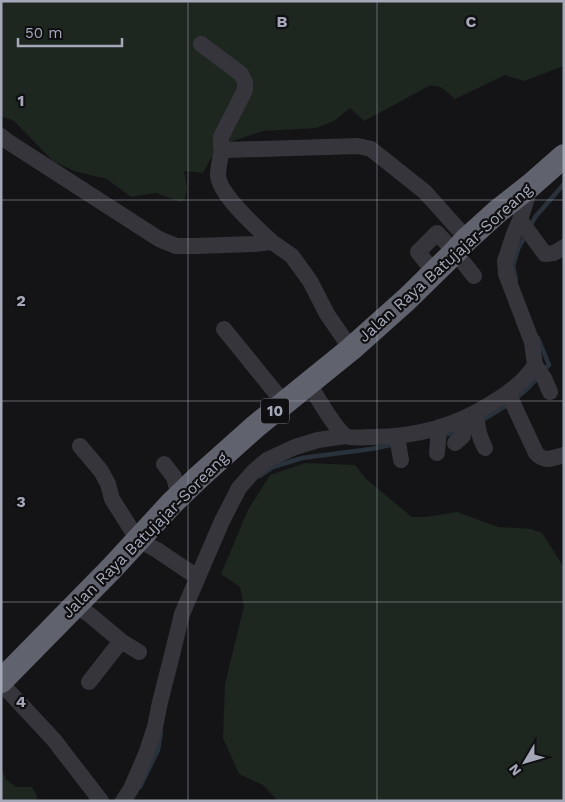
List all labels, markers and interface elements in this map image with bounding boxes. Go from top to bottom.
text: B [277,12,288,31]
text: C [466,12,477,31]
scale bar [18,15,121,47]
text: 50 m [25,24,62,42]
text: 1 [18,91,24,110]
street label: Jalan Raya Batujajar-Soreang [354,180,536,346]
text: 2 [16,291,26,310]
road number: 10 [261,398,289,424]
street label: Jalan Raya Batujajar-Soreang [58,448,232,622]
text: 3 [16,492,26,511]
text: 4 [16,692,26,711]
north arrow [500,737,550,787]
text: N [505,761,524,779]

